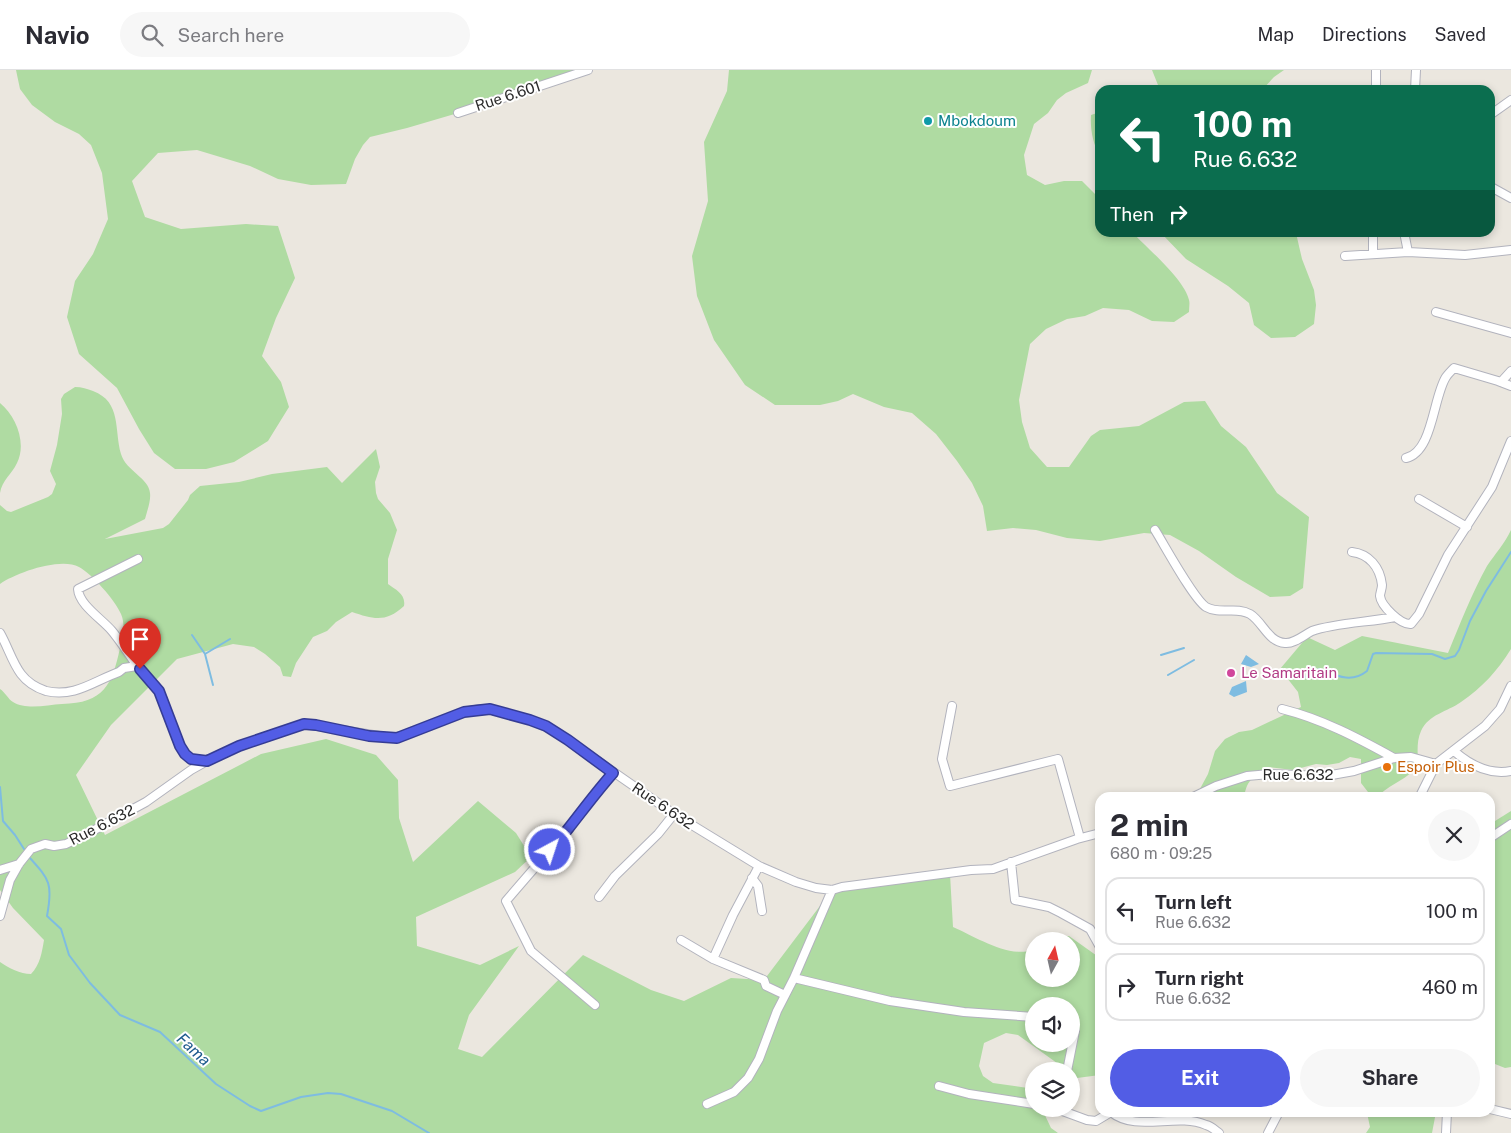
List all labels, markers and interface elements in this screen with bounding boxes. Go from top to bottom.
search box [120,12,470,57]
text: Navio [25,21,90,49]
icon: search [138,21,166,49]
text: Search here [178,24,284,46]
text: Map [1257,24,1294,45]
text: Directions [1322,24,1407,45]
text: Saved [1435,24,1486,45]
street label: Rue 6.601 [473,77,543,114]
text: 100 m [1193,104,1292,145]
icon: left [1110,105,1175,170]
place label: Mbokdoum [938,112,1016,129]
marker: Mbokdoum [922,115,934,127]
text: Rue 6.632 [1193,146,1297,172]
icon: right [1164,200,1192,228]
text: Then [1110,203,1154,225]
pin [119,618,161,669]
icon: arrive [126,625,154,653]
place label: Le Samaritain [1241,664,1337,681]
marker: Le Samaritain [1225,667,1237,679]
place label: Espoir Plus [1397,758,1475,775]
marker: Espoir Plus [1381,761,1393,773]
street label: Rue 6.632 [1262,766,1334,783]
street label: Rue 6.632 [629,779,698,833]
street label: Rue 6.632 [66,801,137,848]
text: 2 min [1110,807,1189,843]
button: close [1428,809,1480,861]
position arrow [523,823,575,875]
text: 680 m · 09:25 [1110,844,1212,863]
text: Turn left [1155,891,1232,913]
icon: left [1112,897,1140,925]
text: 100 m [1426,900,1478,922]
text: Rue 6.632 [1155,913,1231,932]
north arrow [1025,932,1080,988]
map controls [1025,932,1080,1117]
text: Turn right [1155,967,1244,989]
icon: right [1112,973,1140,1001]
text: 460 m [1422,976,1478,998]
text: Rue 6.632 [1155,989,1231,1008]
button: sound [1025,997,1080,1052]
water label: Fama [173,1029,215,1070]
button: Exit [1110,1049,1290,1107]
button: Share [1300,1049,1480,1107]
button: layers [1025,1062,1080,1117]

